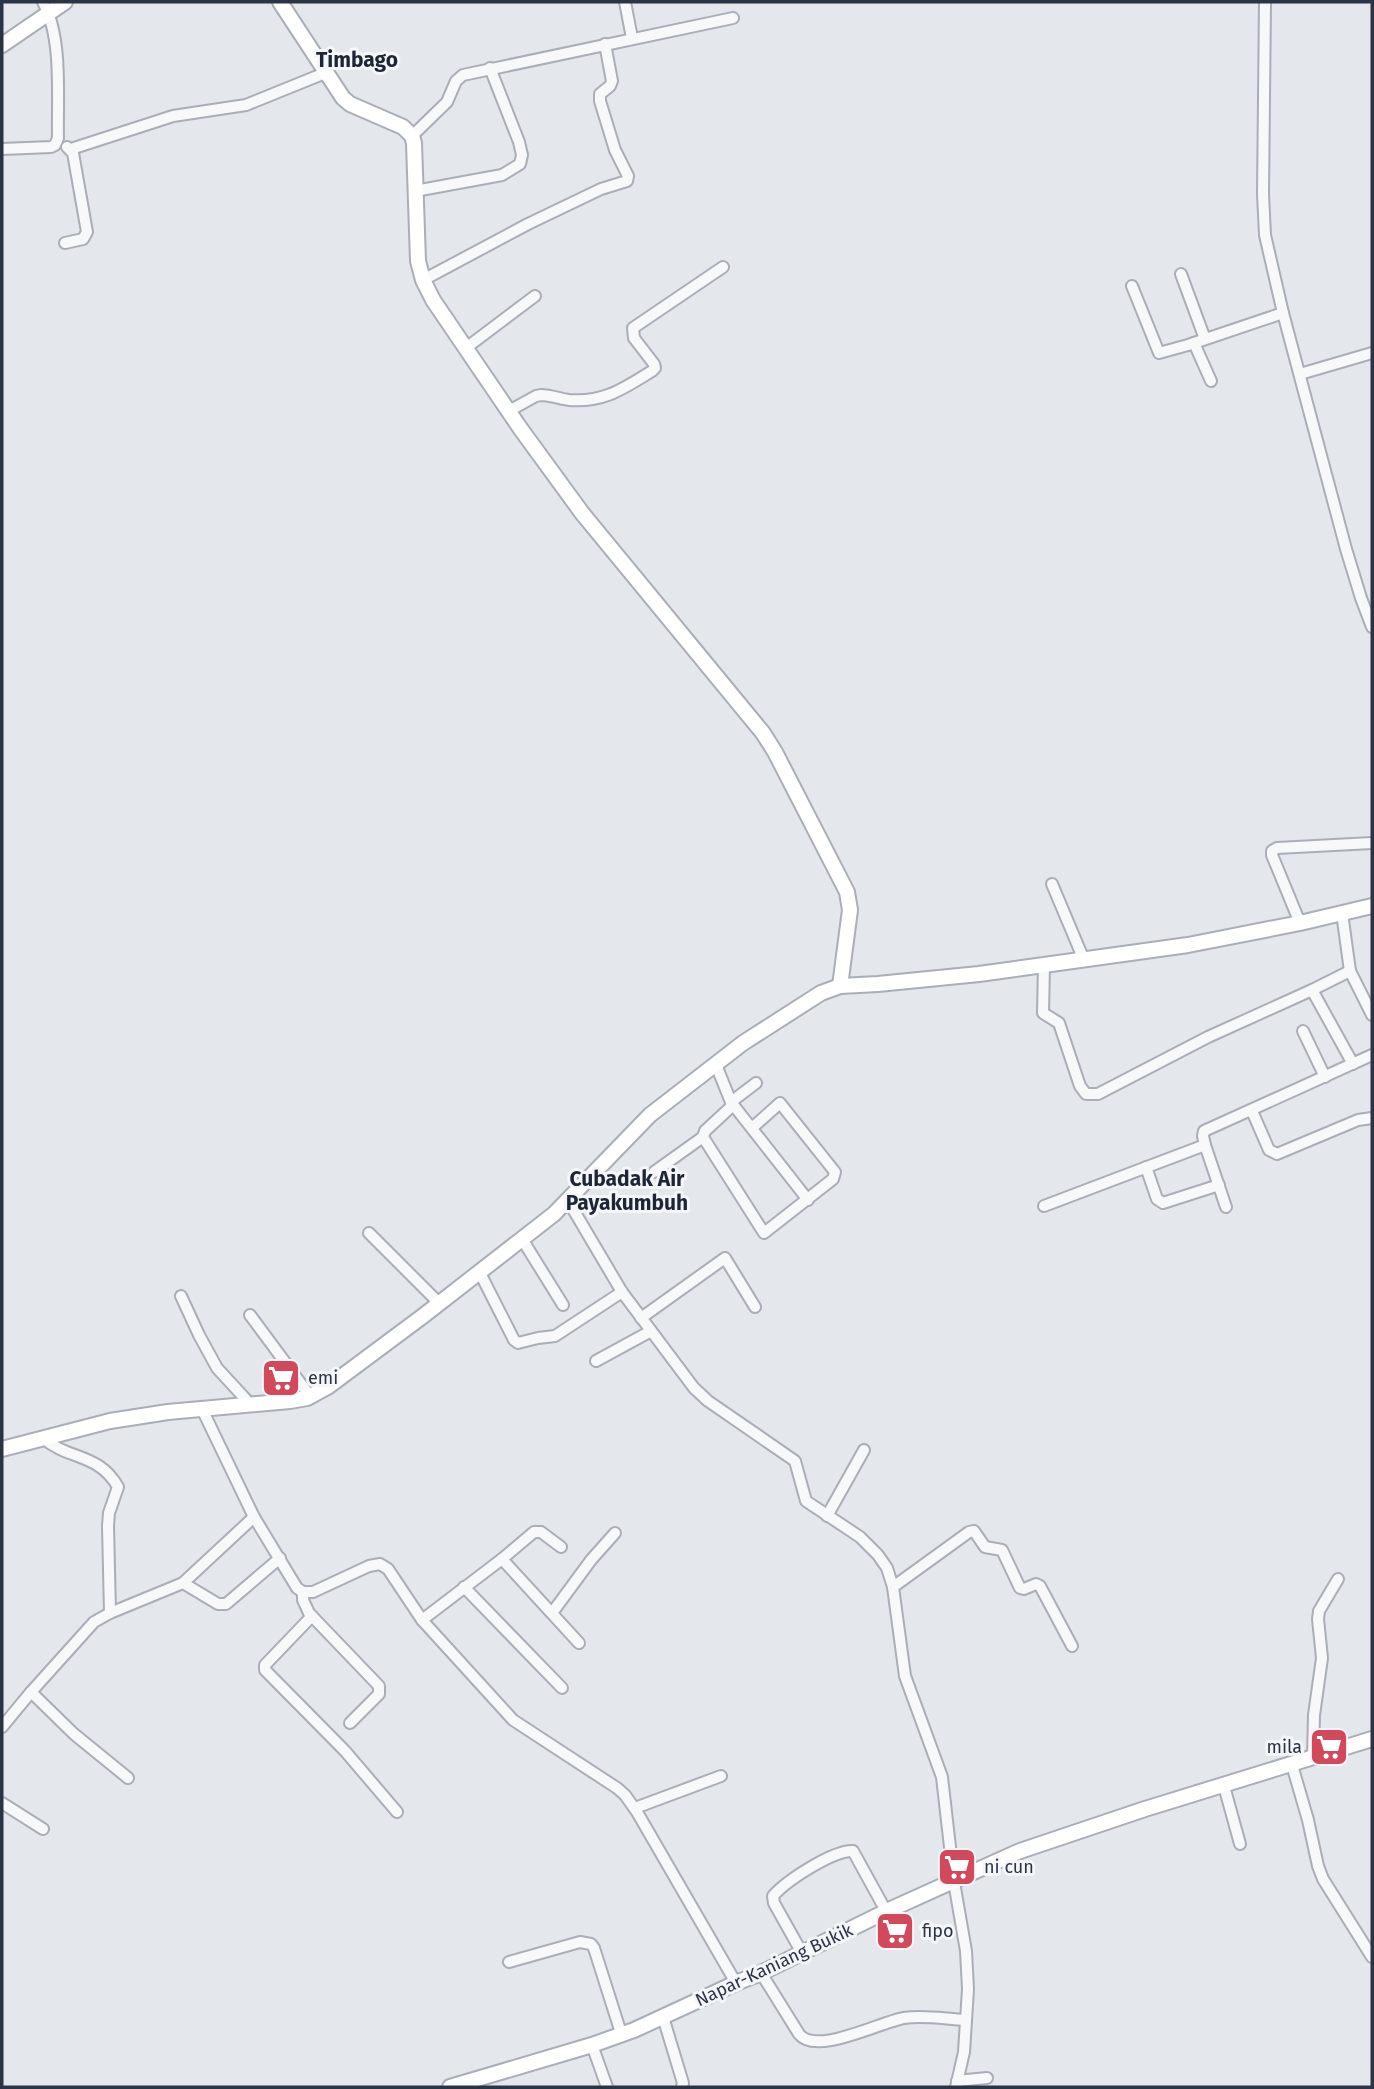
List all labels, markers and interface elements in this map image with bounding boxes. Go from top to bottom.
district label: Timbago [316,47,398,73]
district label: Cubadak Air Payakumbuh [566,1166,688,1216]
supermarket icon: emi [260,1357,302,1399]
place label: emi [308,1367,338,1389]
supermarket icon: mila [1308,1726,1350,1768]
place label: mila [1267,1736,1302,1758]
supermarket icon: ni cun [936,1846,978,1888]
place label: ni cun [984,1856,1034,1878]
supermarket icon: fipo [874,1910,916,1952]
street label: Napar-Kaniang Bukik [692,1919,857,2011]
place label: fipo [922,1920,954,1942]

